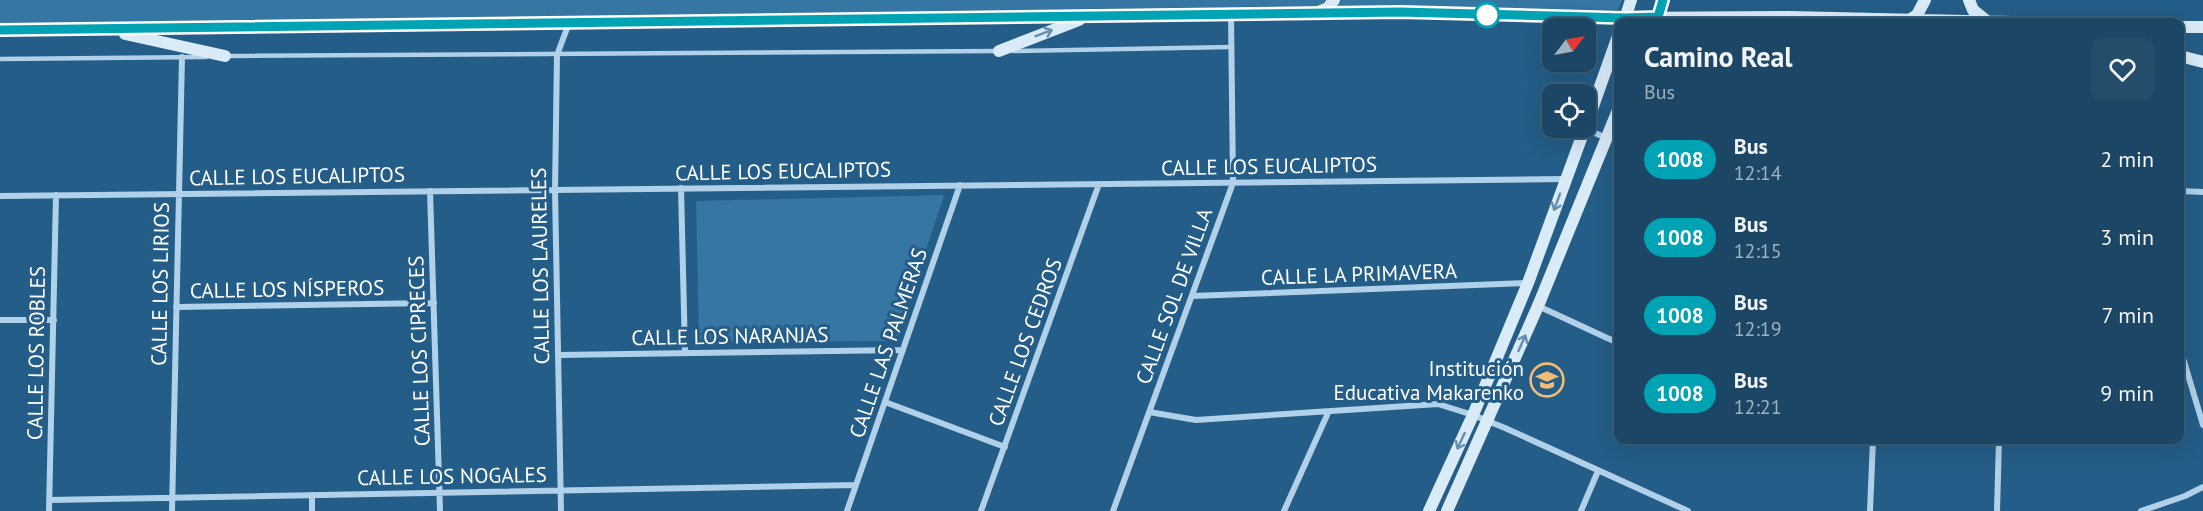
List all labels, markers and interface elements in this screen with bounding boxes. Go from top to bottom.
unlabelled marker [1474,2,1500,28]
north arrow [1542,18,1596,72]
map controls [1542,18,1596,138]
one-way arrow [1034,27,1053,38]
text: Camino Real [1644,38,1793,75]
button: heart [2091,38,2154,101]
text: Bus [1644,79,1675,105]
button: locate [1542,84,1596,138]
text: Bus [1734,132,1768,160]
text: 2 min [2100,145,2154,173]
text: 1008 [1656,146,1704,173]
street label: CALLE LOS EUCALIPTOS [1161,151,1377,181]
street label: CALLE LOS EUCALIPTOS [675,156,891,186]
text: 12:14 [1734,160,1782,186]
street label: CALLE LOS EUCALIPTOS [189,161,405,191]
street label: CALLE LOS LAURELES [525,167,555,365]
one-way arrow [1551,192,1562,211]
street label: CALLE LOS LIRIOS [145,202,175,366]
street label: CALLE SOL DE VILLA [1130,204,1219,388]
text: Bus [1734,210,1768,238]
text: 3 min [2100,223,2154,251]
text: 1008 [1656,224,1704,251]
text: 12:15 [1734,238,1782,264]
street label: CALLE LAS PALMERAS [843,244,933,442]
street label: CALLE LOS CEDROS [982,254,1068,430]
street label: CALLE LOS CIPRECES [402,255,436,447]
street label: CALLE LA PRIMAVERA [1261,257,1458,291]
street label: CALLE LOS ROBLES [21,266,51,440]
street label: CALLE LOS NÍSPEROS [190,274,384,304]
text: Bus [1734,288,1768,316]
text: 7 min [2102,301,2154,329]
text: 1008 [1656,302,1704,329]
text: 12:19 [1734,316,1782,342]
street label: CALLE LOS NARANJAS [631,321,829,351]
one-way arrow [1517,334,1528,352]
place label: Institución Educativa Makarenko [1333,355,1524,406]
school or university icon: Institución Educativa Makarenko [1529,362,1565,398]
text: Bus [1734,366,1768,394]
text: 9 min [2100,379,2154,407]
text: 1008 [1656,380,1704,407]
text: 12:21 [1734,394,1782,420]
one-way arrow [1454,432,1466,450]
street label: CALLE LOS NOGALES [357,461,547,491]

